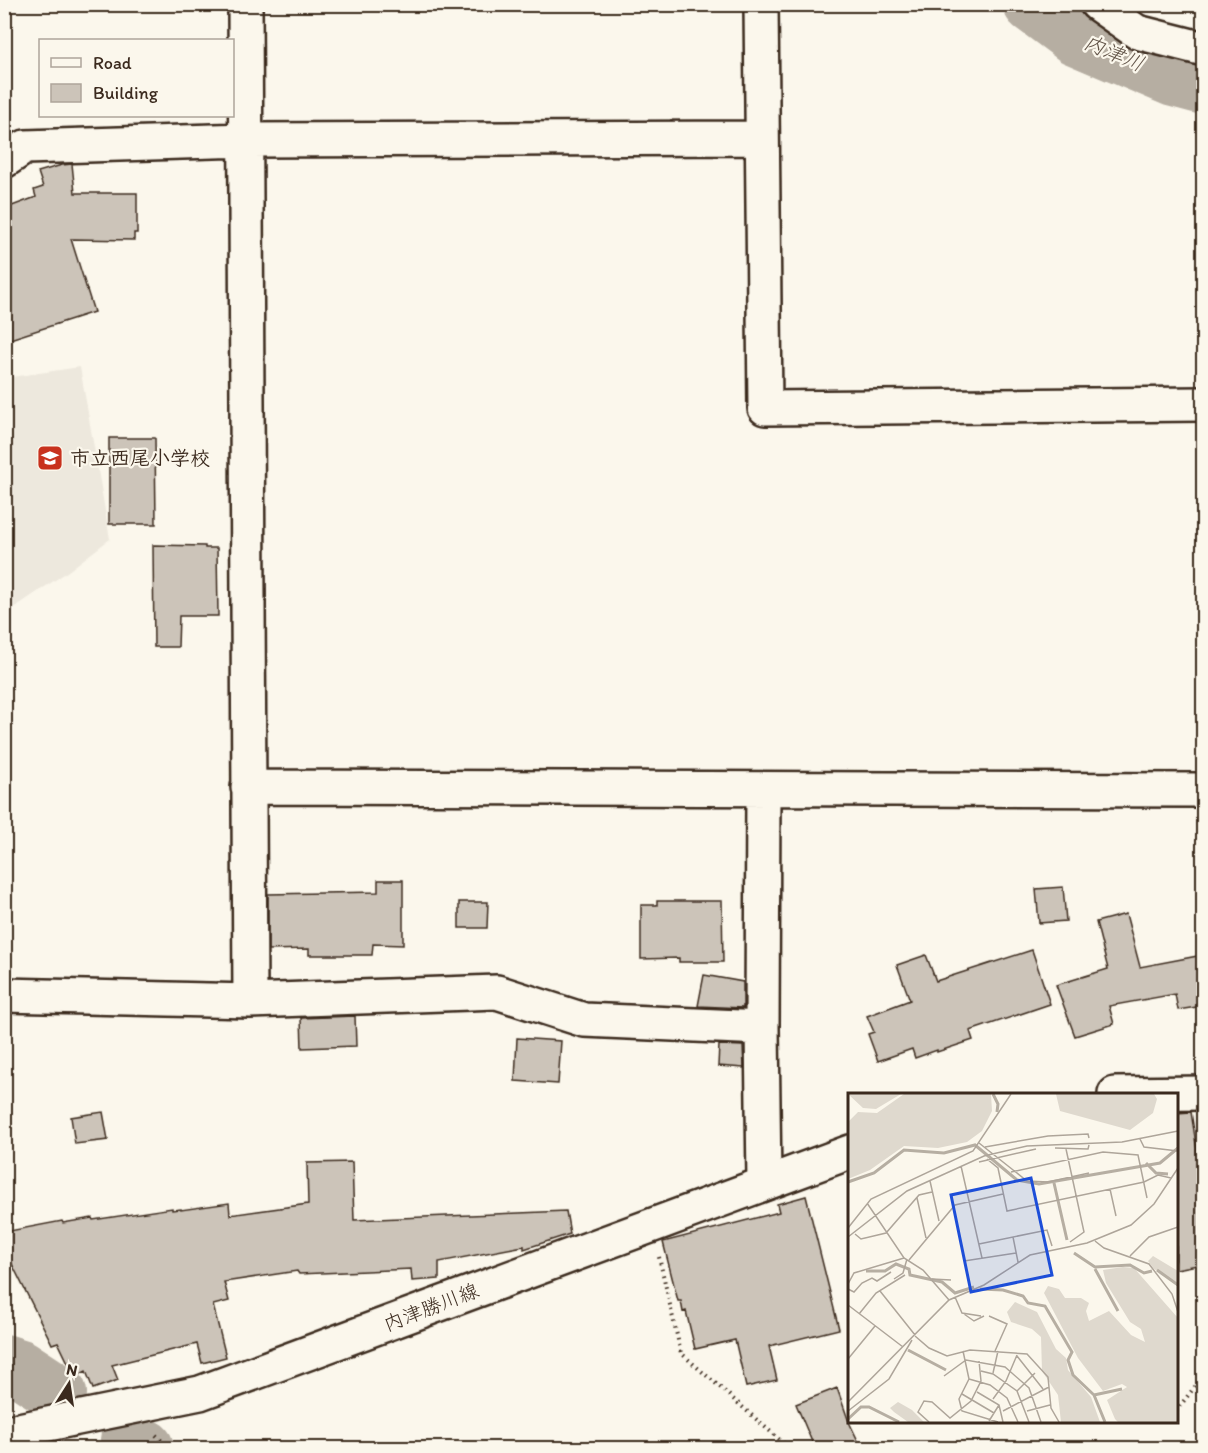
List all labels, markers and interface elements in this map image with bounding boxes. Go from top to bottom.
water label: 内津川 [1080,29,1148,76]
legend [39,39,234,117]
text: Road [93,52,132,74]
text: Building [93,82,159,104]
school or university icon: 市立西尾小学校 [35,443,65,473]
place label: 市立西尾小学校 [70,446,210,470]
inset map [848,1093,1178,1423]
street label: 内津勝川線 [380,1278,482,1336]
north arrow [39,1354,99,1414]
text: N [65,1359,79,1380]

